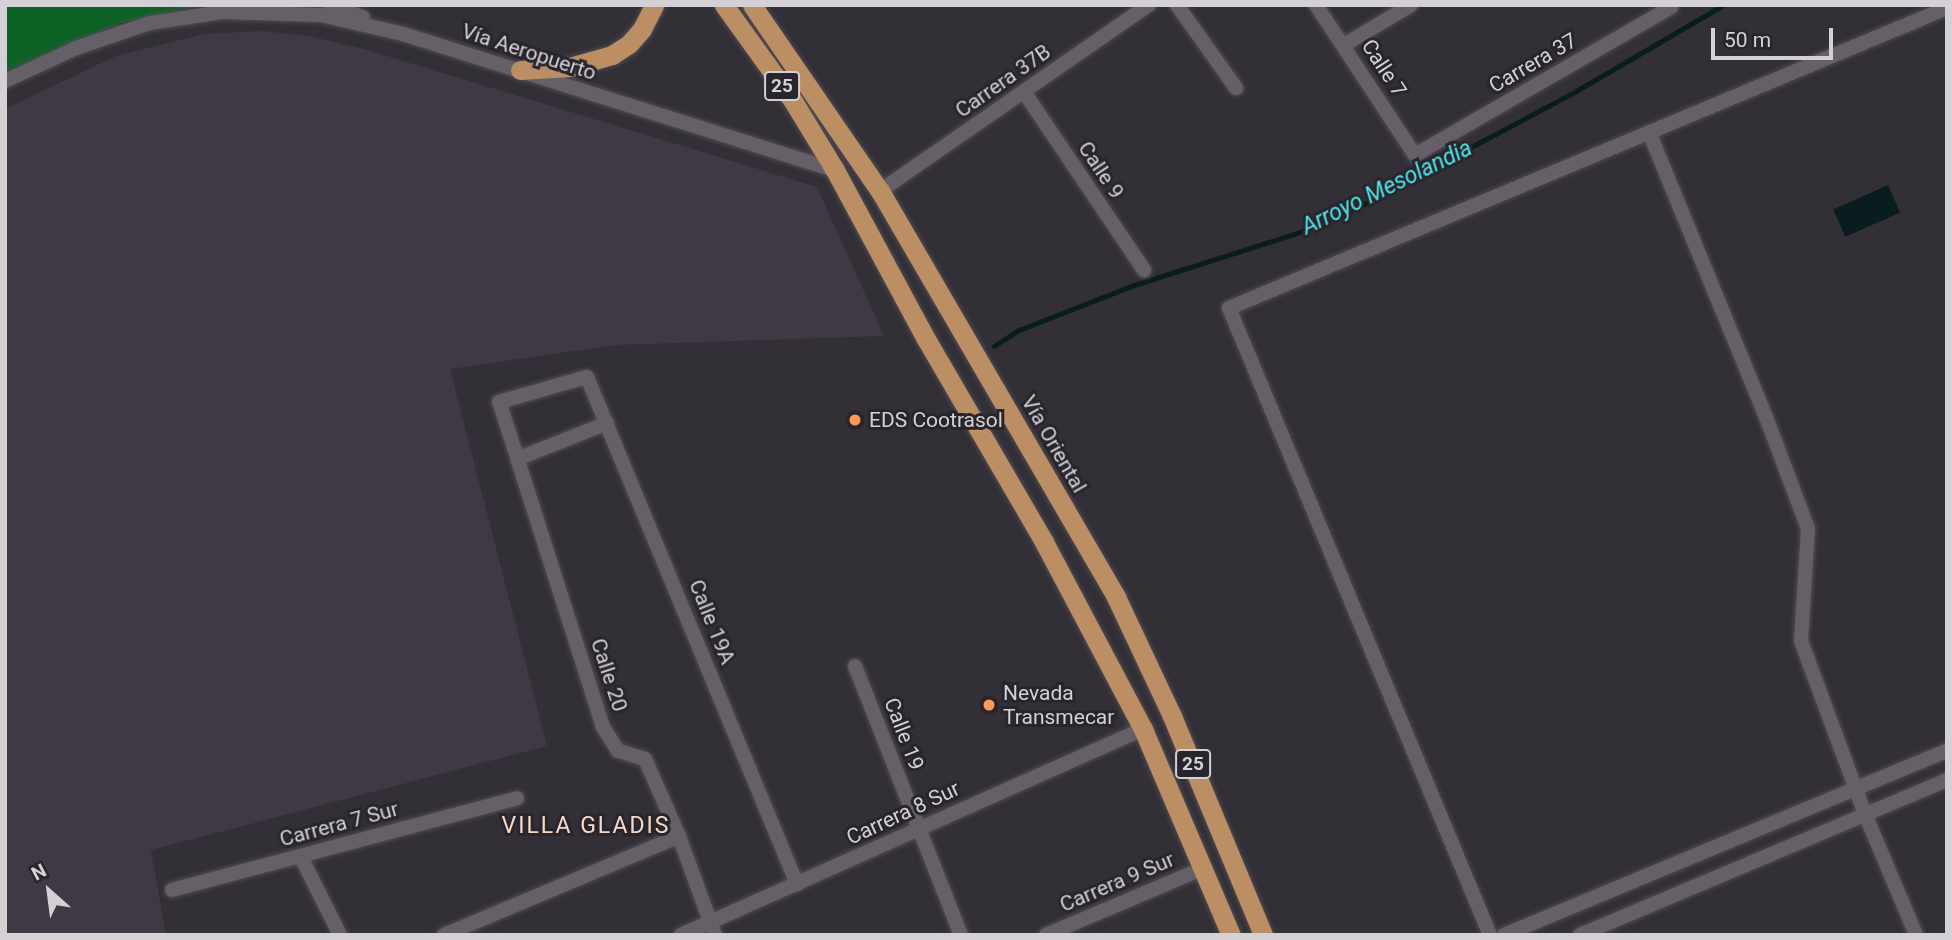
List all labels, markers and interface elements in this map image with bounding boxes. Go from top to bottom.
scale bar [1714,14,1836,58]
street label: Vía Aeropuerto [459,18,599,86]
street label: Carrera 37 [1485,28,1581,98]
text: 50 m [1724,28,1771,52]
street label: Calle 7 [1356,35,1412,101]
street label: Carrera 37B [951,39,1055,123]
road number: 25 [763,71,801,102]
water label: Arroyo Mesolandia [1297,135,1477,241]
street label: Calle 9 [1073,137,1129,203]
street label: Vía Oriental [1016,391,1092,497]
place label: EDS Cootrasol [869,407,1003,433]
marker: EDS Cootrasol [847,412,863,428]
street label: Calle 19A [684,576,740,668]
street label: Calle 20 [585,635,633,715]
place label: Nevada Transmecar [1003,680,1114,730]
street label: Calle 19 [879,694,929,774]
marker: Nevada Transmecar [981,697,997,713]
road number: 25 [1174,748,1212,779]
street label: Carrera 8 Sur [842,776,964,850]
street label: Carrera 7 Sur [277,796,401,852]
district label: VILLA GLADIS [503,812,669,840]
street label: Carrera 9 Sur [1056,847,1178,917]
north arrow [14,856,84,926]
text: N [28,859,50,885]

